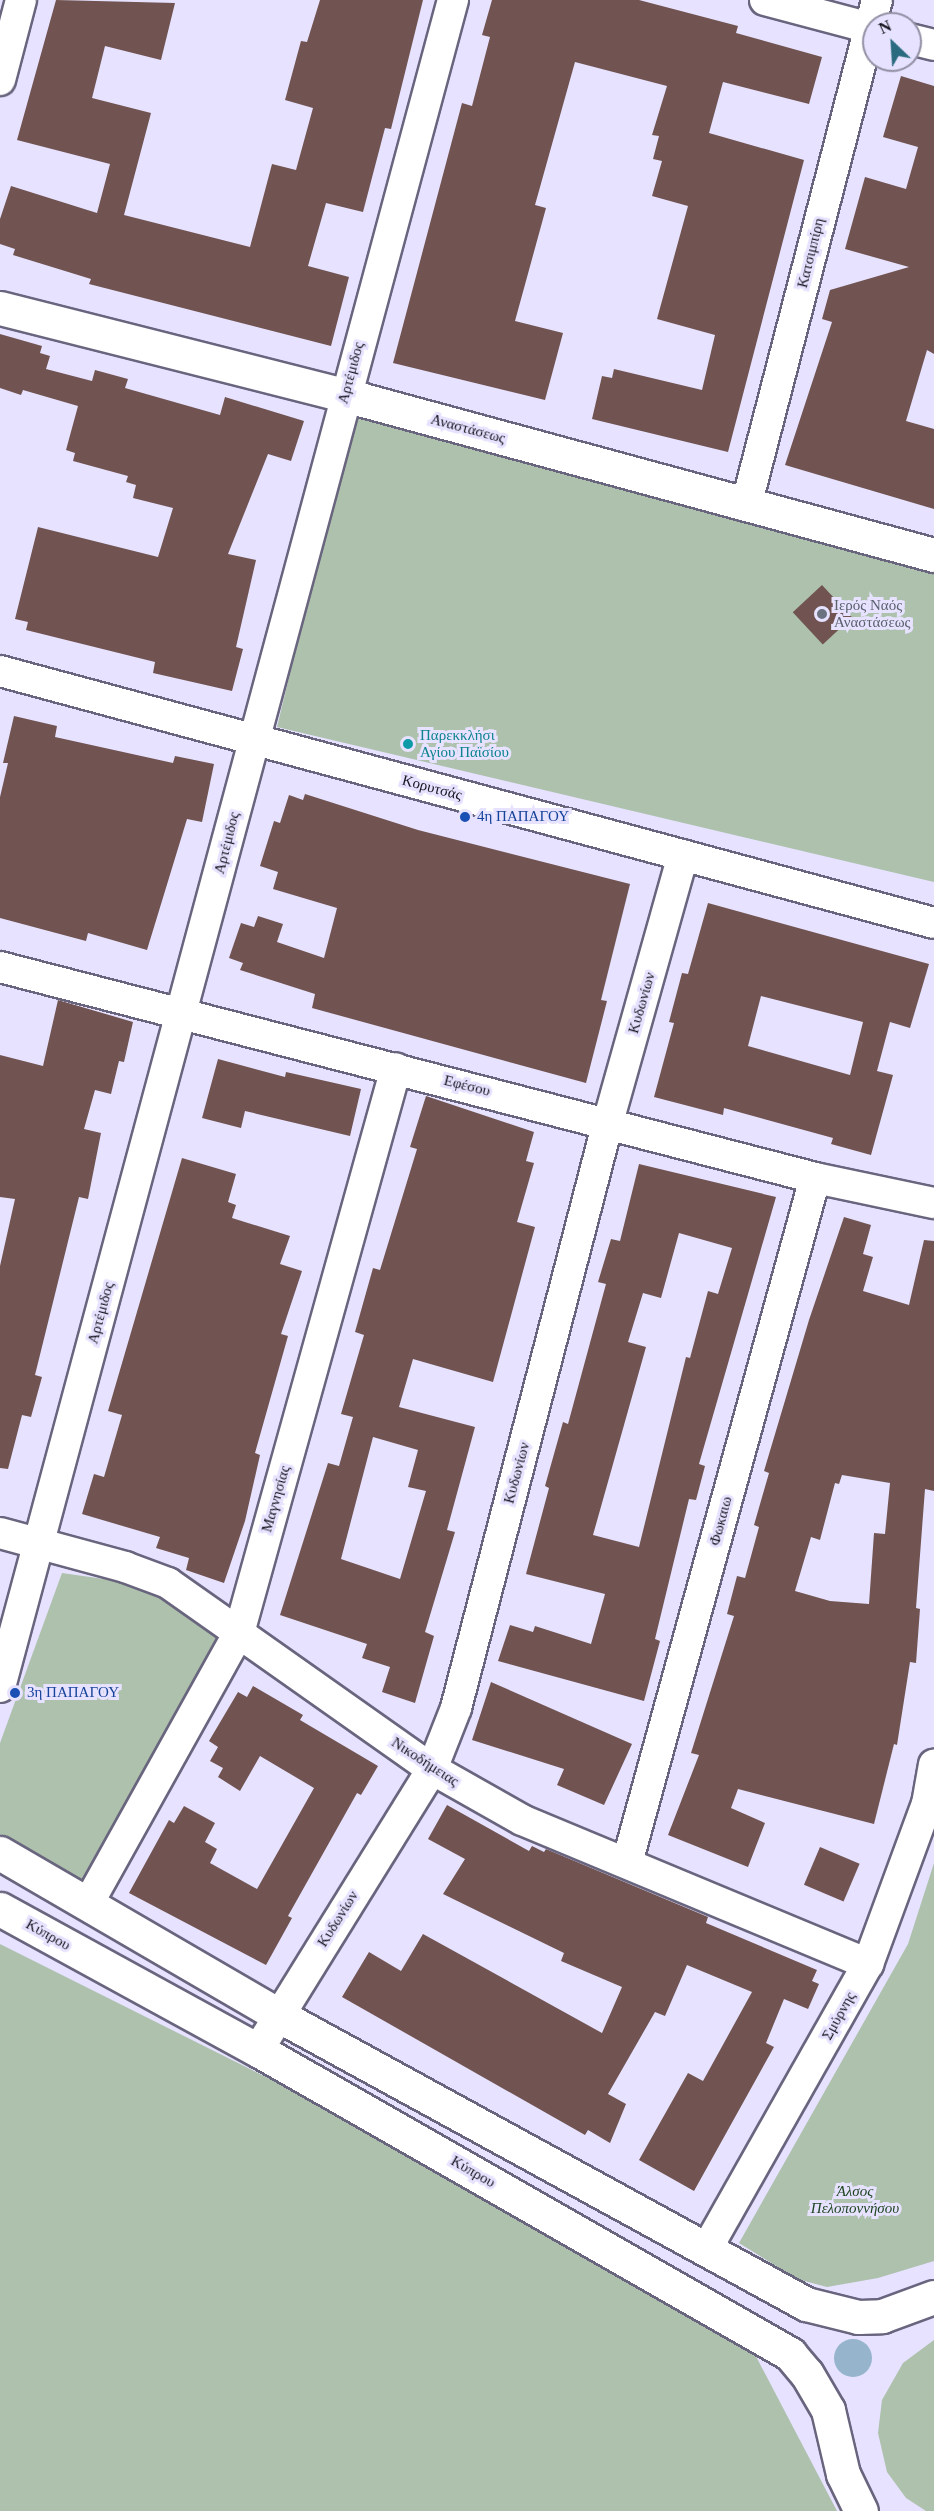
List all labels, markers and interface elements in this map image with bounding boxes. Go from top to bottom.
north arrow [862,12,922,72]
text: N [876,17,894,37]
street label: Κατσιμπίρη [794,216,828,290]
street label: Αρτέμιδος [334,340,368,406]
street label: Αναστάσεως [429,410,507,448]
place label: Ιερός Ναός Αναστάσεως [834,596,911,631]
marker: Ιερός Ναός Αναστάσεως [815,607,829,621]
place label: Παρεκκλήσι Αγίου Παϊσίου [420,726,509,761]
marker: Παρεκκλήσι Αγίου Παϊσίου [401,737,415,751]
street label: Κορυτσάς [400,771,464,805]
place label: 4η ΠΑΠΑΓΟΥ [477,808,569,826]
street label: Αρτέμιδος [211,810,243,876]
marker: 4η ΠΑΠΑΓΟΥ [458,810,472,824]
street label: Κυδωνίων [625,970,659,1036]
street label: Εφέσου [442,1072,492,1100]
street label: Αρτέμιδος [84,1280,118,1346]
street label: Κυδωνίων [500,1440,534,1506]
street label: Μαγνησίας [258,1464,294,1534]
street label: Φωκαιω [706,1495,736,1547]
place label: 3η ΠΑΠΑΓΟΥ [27,1684,119,1702]
marker: 3η ΠΑΠΑΓΟΥ [8,1686,22,1700]
street label: Νικοδήμειας [388,1734,462,1790]
street label: Κυδωνίων [314,1888,362,1950]
street label: Κύπρου [23,1915,73,1955]
street label: Σμύρνης [818,1989,860,2043]
street label: Κύπρου [448,2152,498,2192]
park label: Άλσος Πελοποννήσου [811,2182,899,2217]

